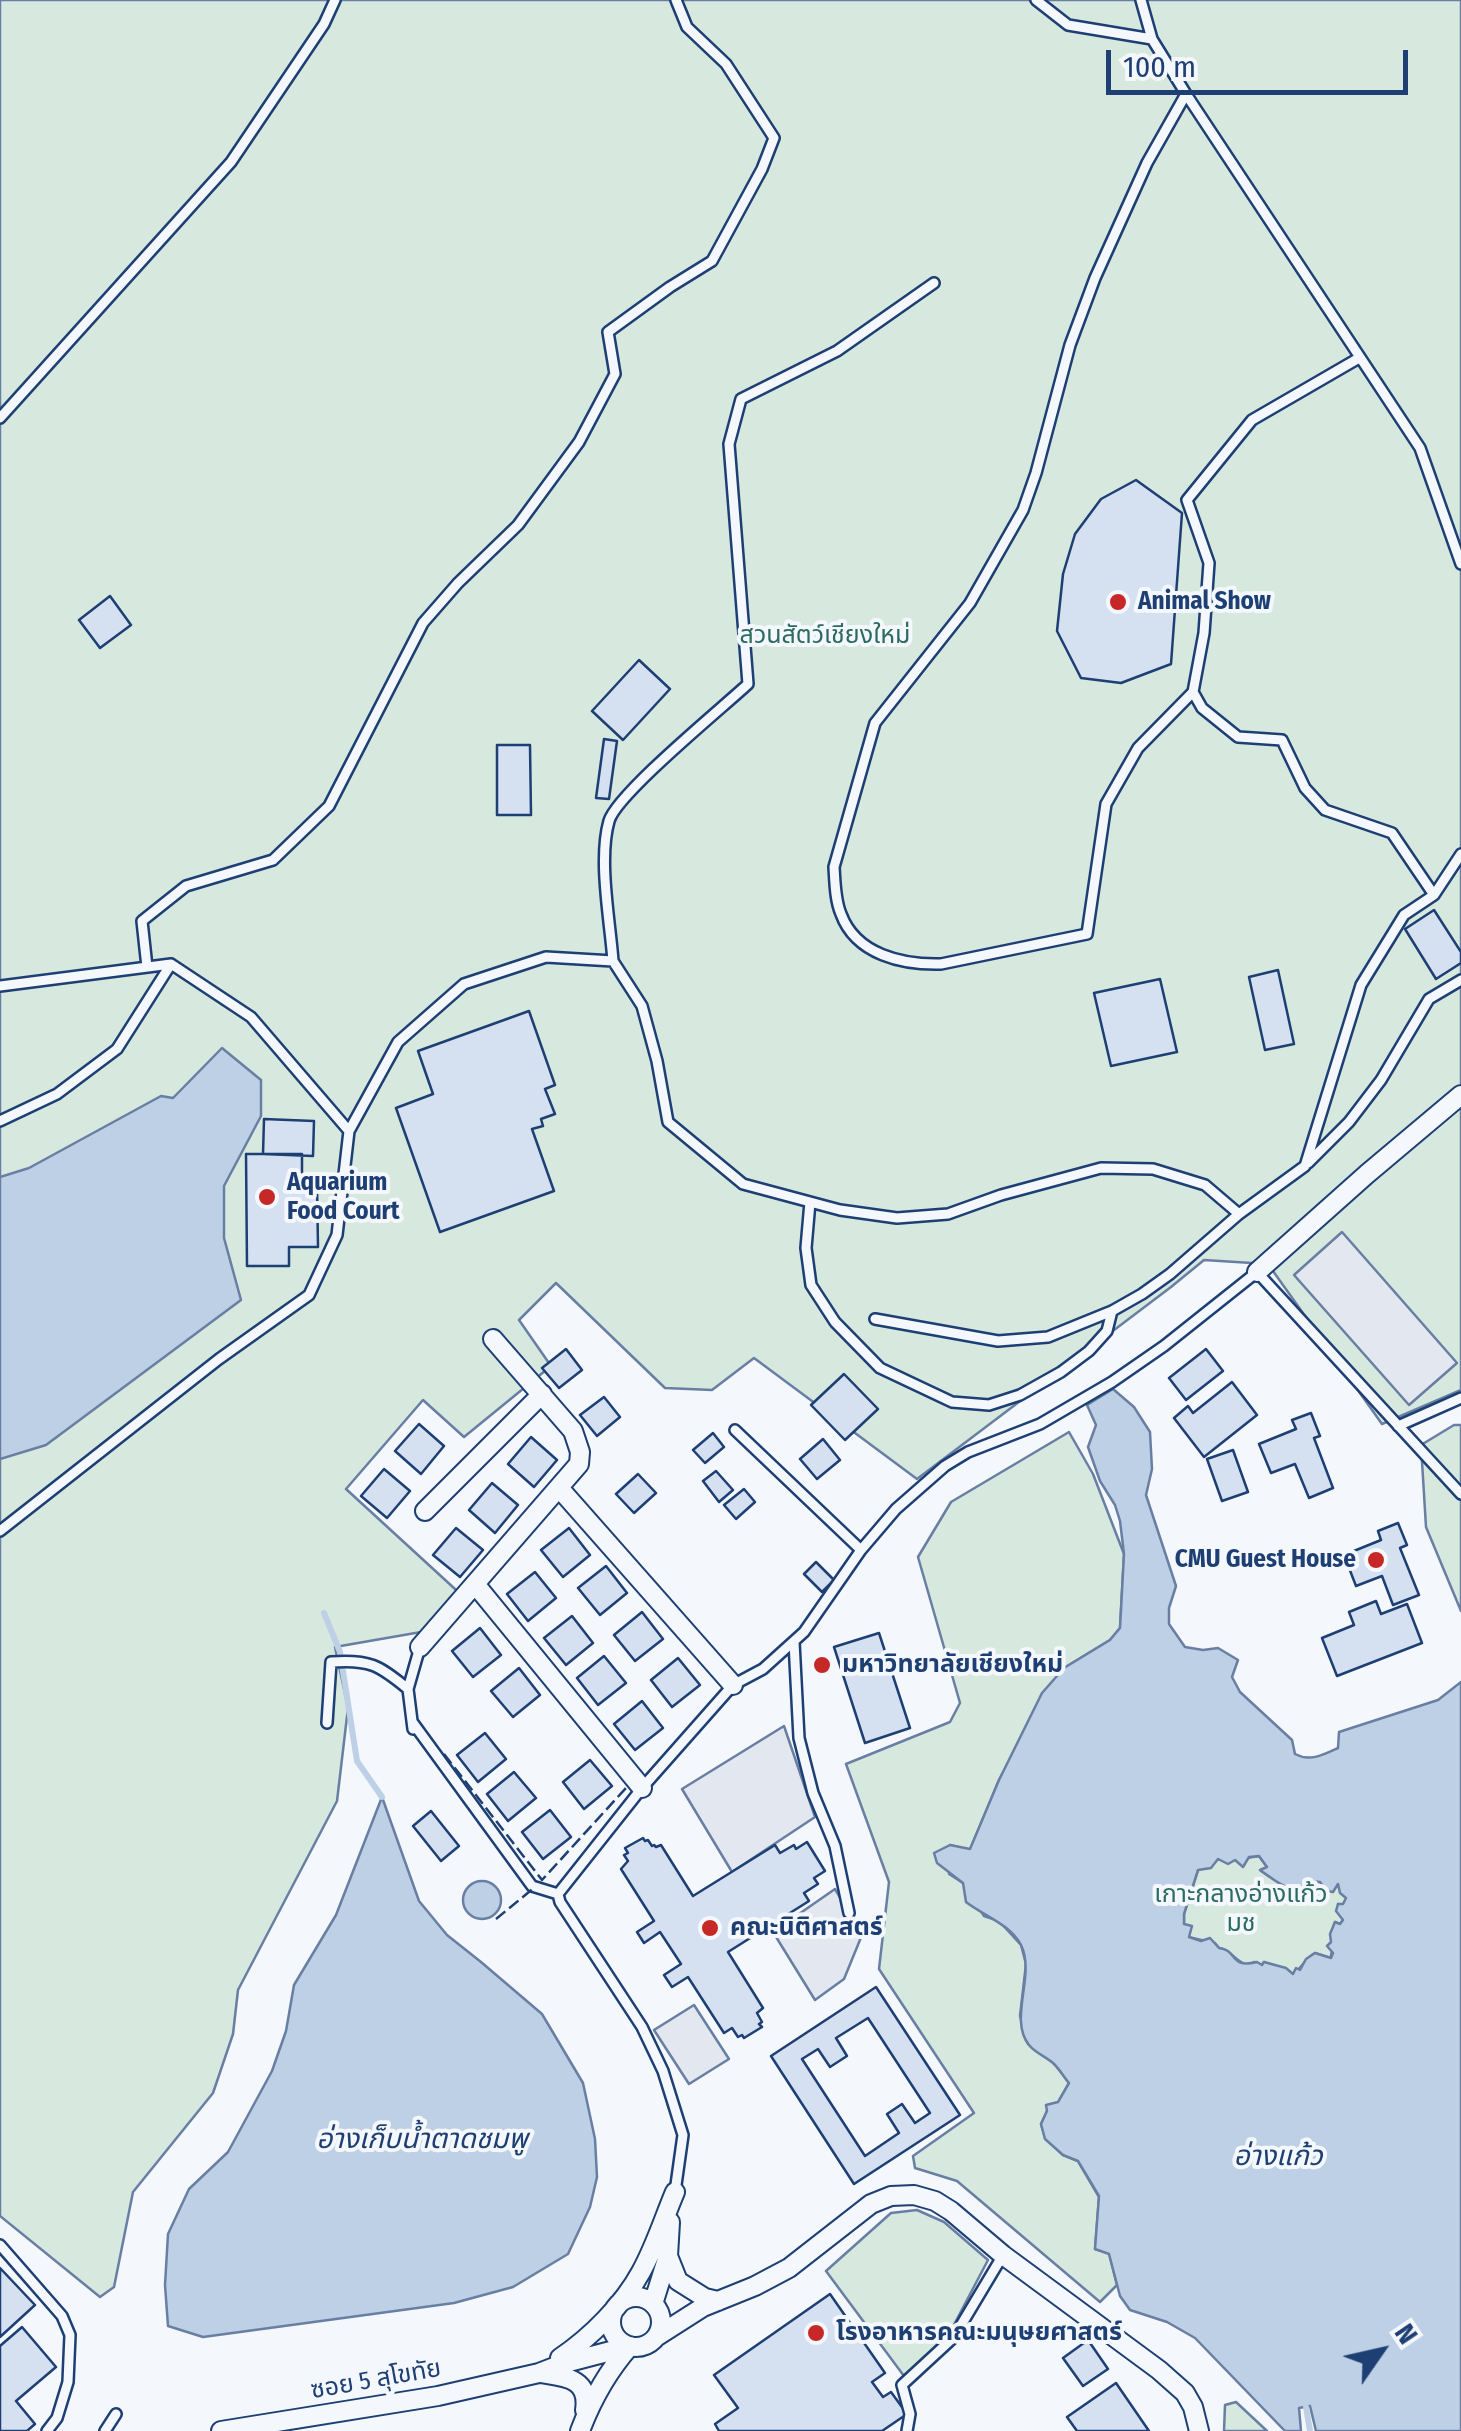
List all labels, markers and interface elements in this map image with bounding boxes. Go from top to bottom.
scale bar [1111,30,1414,92]
text: 100 m [1123,49,1196,85]
place label: Animal Show [1138,587,1271,617]
marker: Animal Show [1107,591,1129,613]
park label: สวนสัตว์เชียงใหม่ [740,621,910,651]
place label: Aquarium Food Court [287,1168,400,1227]
marker: Aquarium Food Court [256,1186,278,1208]
place label: CMU Guest House [1175,1545,1356,1575]
marker: CMU Guest House [1365,1549,1387,1571]
place label: มหาวิทยาลัยเชียงใหม่ [842,1650,1063,1680]
marker: มหาวิทยาลัยเชียงใหม่ [811,1654,833,1676]
park label: เกาะกลางอ่างแก้ว มช [1154,1880,1328,1939]
place label: คณะนิติศาสตร์ [730,1913,883,1943]
marker: คณะนิติศาสตร์ [699,1917,721,1939]
water label: อ่างเก็บน้ำตาดชมพู [316,2123,528,2157]
water label: อ่างแก้ว [1234,2140,1322,2174]
north arrow [1331,2301,1431,2401]
place label: โรงอาหารคณะมนุษยศาสตร์ [836,2318,1122,2348]
text: N [1388,2318,1425,2350]
marker: โรงอาหารคณะมนุษยศาสตร์ [805,2322,827,2344]
street label: ซอย 5 สุโขทัย [309,2354,443,2406]

